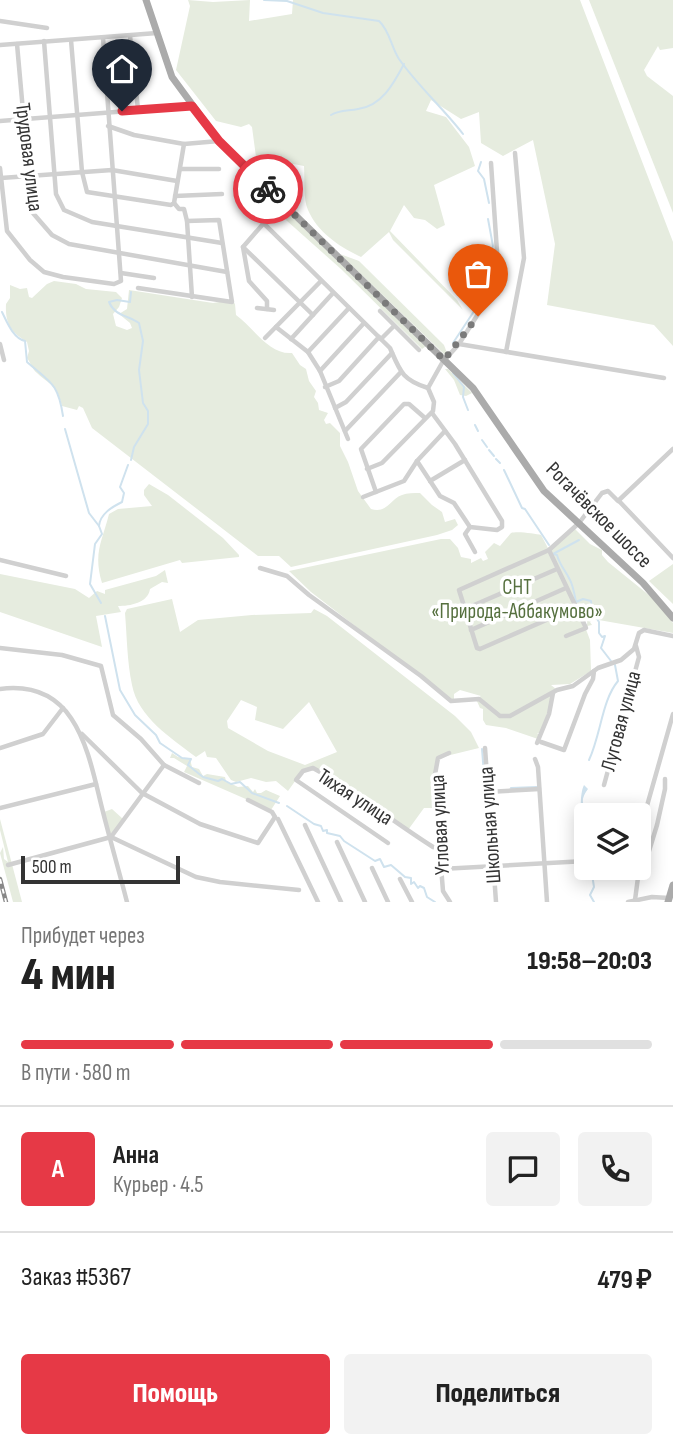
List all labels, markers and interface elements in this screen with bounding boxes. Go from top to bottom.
pin [92,39,152,111]
icon: home [103,50,141,88]
street label: Трудовая улица [10,101,48,213]
courier [233,154,303,224]
icon: bike [249,170,287,208]
pin [448,244,508,316]
icon: bag [459,255,497,293]
street label: Рогачёвское шоссе [541,457,657,573]
park label: СНТ «Природа-Аббакумово» [431,575,603,624]
street label: Луговая улица [596,668,646,774]
street label: Тихая улица [313,763,397,831]
street label: Школьная улица [473,766,507,884]
street label: Угловая улица [425,774,455,876]
map controls [574,803,651,880]
button: layers [574,803,651,880]
scale bar [21,853,180,885]
text: 500 m [32,856,72,879]
text: Прибудет через [21,922,145,950]
text: 19:58–20:03 [527,946,652,977]
text: 4 мин [21,948,116,1003]
text: В пути · 580 m [21,1059,131,1087]
button: chat [486,1132,560,1206]
button: phone [578,1132,652,1206]
text: Анна [113,1140,159,1171]
text: А [52,1154,64,1185]
text: Курьер · 4.5 [113,1171,203,1199]
text: Заказ #5367 [21,1262,131,1293]
text: 479 ₽ [597,1265,652,1296]
button: Помощь [21,1354,330,1434]
button: Поделиться [344,1354,652,1434]

